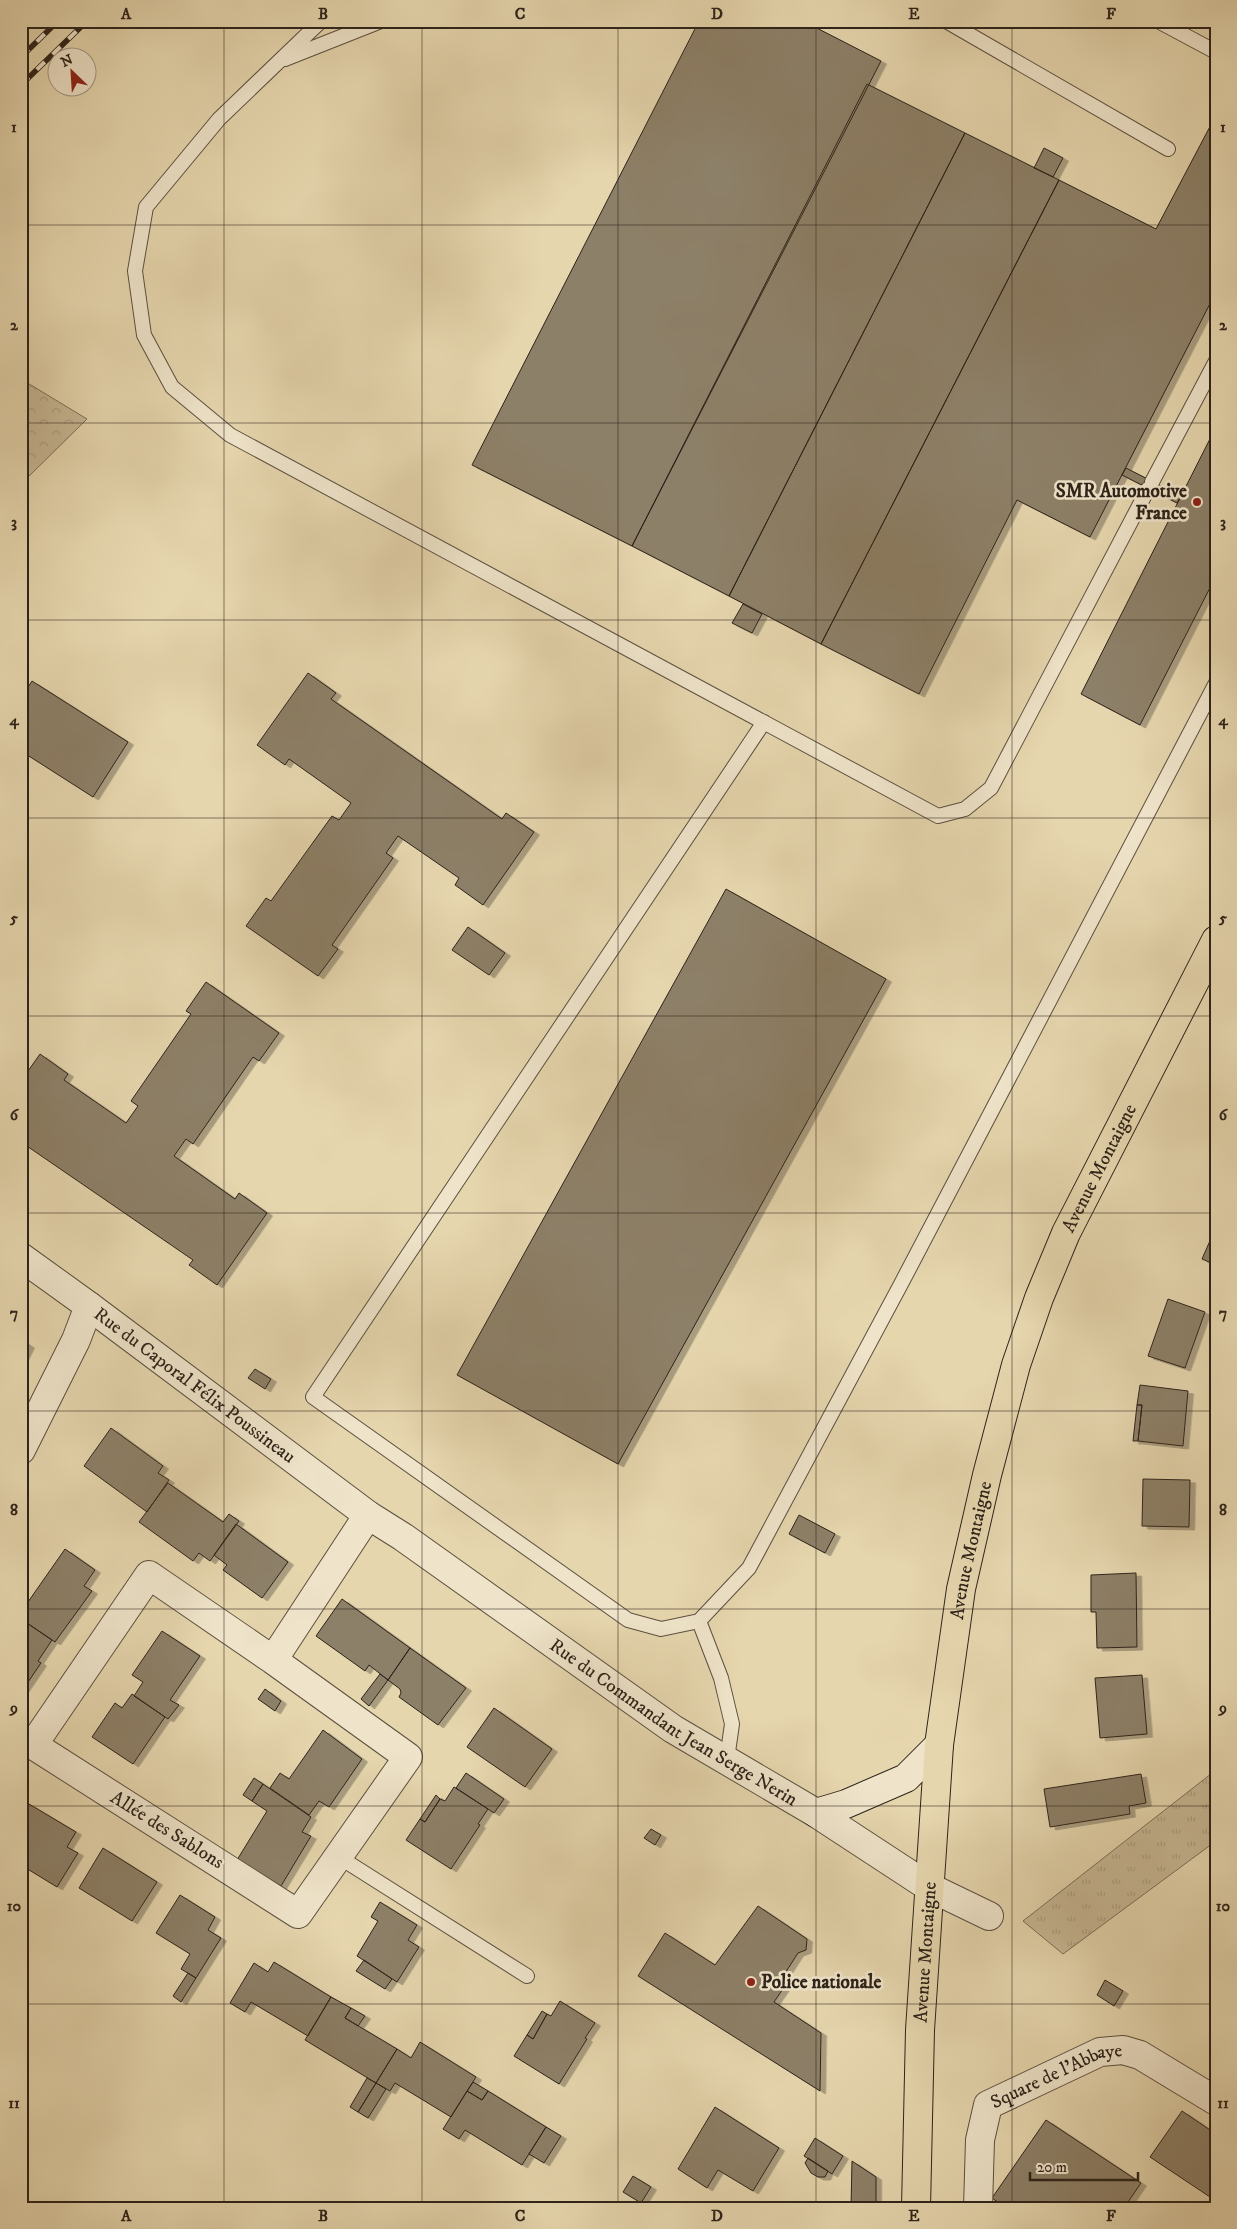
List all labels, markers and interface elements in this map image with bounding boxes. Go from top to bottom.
text: A [120,4,132,24]
text: B [318,4,328,24]
text: C [515,4,525,24]
text: D [711,4,723,24]
text: E [908,4,920,24]
text: F [1106,4,1116,24]
north arrow [48,48,98,98]
text: N [58,50,76,72]
text: 1 [11,117,17,137]
text: 1 [1220,117,1226,137]
text: 2 [10,315,19,335]
text: 2 [1219,315,1228,335]
place label: SMR Automotive France [1056,480,1187,525]
marker: SMR Automotive France [1191,496,1203,508]
text: 3 [11,512,17,532]
text: 3 [1220,512,1226,532]
text: 4 [8,710,19,730]
text: 4 [1217,710,1228,730]
text: 5 [9,908,18,928]
text: 5 [1218,908,1227,928]
street label: Avenue Montaigne [1057,1100,1142,1236]
text: 6 [10,1105,20,1125]
text: 6 [1219,1105,1229,1125]
street label: Rue du Caporal Félix Poussineau [90,1302,300,1468]
text: 7 [10,1303,18,1323]
text: 7 [1219,1303,1227,1323]
street label: Avenue Montaigne [945,1479,997,1621]
text: 8 [10,1500,18,1520]
text: 8 [1219,1500,1227,1520]
street label: Rue du Commandant Jean Serge Nerin [545,1634,802,1811]
text: 9 [9,1698,18,1718]
text: 9 [1218,1698,1227,1718]
street label: Allée des Sablons [106,1786,228,1874]
street label: Avenue Montaigne [909,1881,941,2023]
text: 10 [7,1896,22,1916]
text: 10 [1216,1896,1231,1916]
place label: Police nationale [761,1971,881,1994]
marker: Police nationale [745,1976,757,1988]
street label: Square de l'Abbaye [987,2039,1123,2114]
text: 11 [8,2093,20,2113]
text: 11 [1217,2093,1229,2113]
scale bar [1030,2149,1137,2181]
text: 20 m [1037,2158,1067,2177]
text: A [120,2206,132,2226]
text: B [318,2206,328,2226]
text: C [515,2206,525,2226]
text: D [711,2206,723,2226]
text: E [908,2206,920,2226]
text: F [1106,2206,1116,2226]

